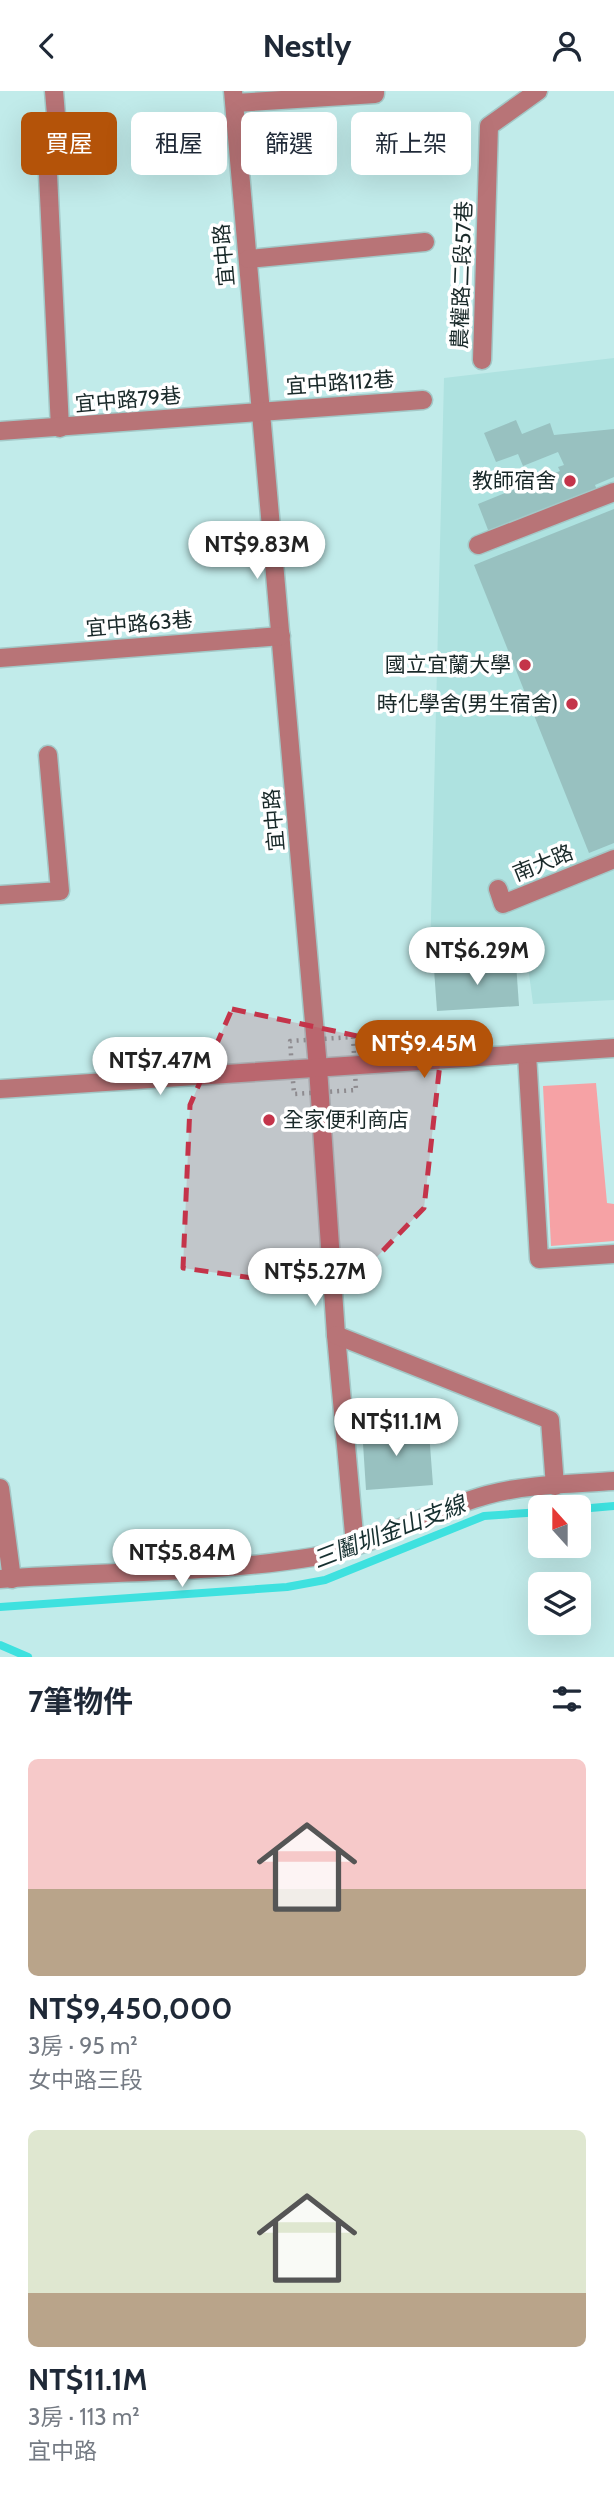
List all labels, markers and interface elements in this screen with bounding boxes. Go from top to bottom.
text: Nestly [263,26,351,65]
icon: back [28,27,66,65]
icon: person [548,27,586,65]
chip: 買屋 [21,112,117,175]
chip: 租屋 [131,112,227,175]
chip: 篩選 [241,112,337,175]
chip: 新上架 [351,112,471,175]
street label: 農權路二段57巷 [446,201,477,349]
street label: 宜中路 [208,223,239,288]
street label: 宜中路112巷 [285,366,395,399]
street label: 宜中路79巷 [74,382,182,417]
place label: 教師宿舍 [472,468,556,493]
marker: 教師宿舍 [562,473,578,489]
pin: NT$9.83M [185,521,329,581]
text: NT$9.83M [204,530,310,558]
street label: 宜中路63巷 [84,606,193,641]
place label: 國立宜蘭大學 [385,652,511,677]
marker: 國立宜蘭大學 [517,657,533,673]
place label: 時化學舍(男生宿舍) [377,691,558,716]
marker: 時化學舍(男生宿舍) [564,696,580,712]
street label: 宜中路 [258,788,289,853]
street label: 南大路 [509,839,577,886]
pin: NT$6.29M [405,927,549,987]
text: NT$6.29M [425,936,529,964]
pin: NT$9.45M [352,1021,496,1080]
text: NT$9.45M [371,1029,477,1057]
pin: NT$7.47M [88,1037,232,1097]
text: NT$7.47M [108,1046,212,1074]
place label: 全家便利商店 [283,1107,409,1132]
marker: 全家便利商店 [261,1112,277,1128]
pin: NT$5.27M [243,1249,387,1308]
text: NT$5.27M [264,1257,366,1285]
pin: NT$11.1M [324,1399,468,1458]
text: NT$11.1M [350,1407,442,1435]
water label: 三鬮圳金山支線 [309,1489,472,1574]
north arrow [528,1495,592,1557]
map controls [528,1495,591,1635]
pin: NT$5.84M [110,1529,254,1589]
text: NT$5.84M [128,1538,236,1566]
button: layers [528,1572,591,1635]
icon: filters [548,1680,586,1718]
text: 7筆物件 [28,1683,133,1720]
icon: home [244,1804,370,1930]
text: NT$9,450,000 [28,1990,232,2027]
text: 3房 · 95 m² [28,2032,138,2060]
text: 女中路三段 [28,2066,143,2094]
icon: home [244,2175,370,2301]
text: NT$11.1M [28,2361,148,2398]
text: 3房 · 113 m² [28,2403,140,2431]
text: 宜中路 [28,2437,97,2465]

